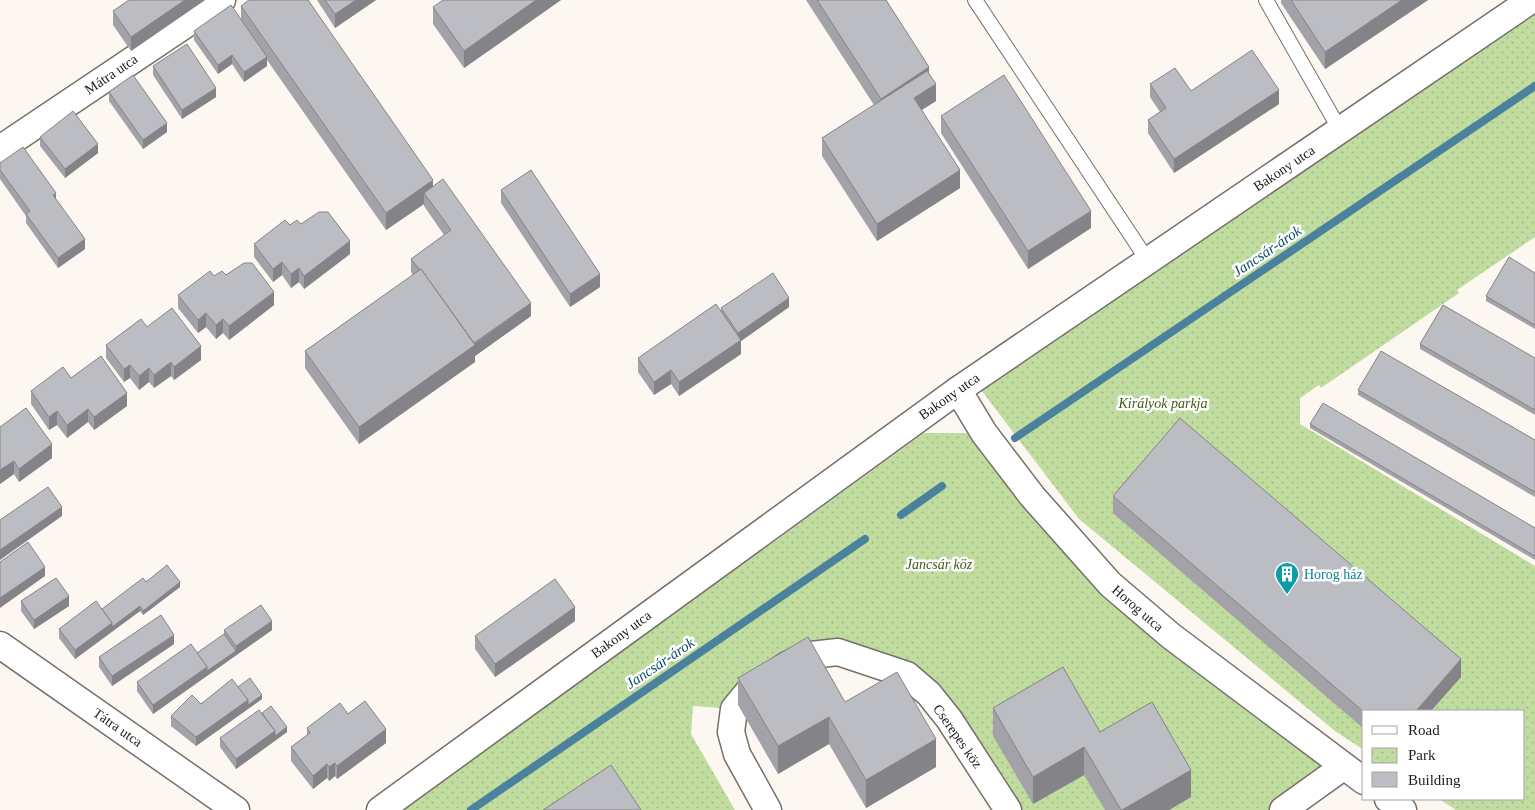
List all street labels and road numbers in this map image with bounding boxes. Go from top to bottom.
street label: Mátra utca [82,51,141,97]
street label: Bakony utca [1251,142,1318,194]
street label: Bakony utca [916,370,983,423]
street label: Horog utca [1109,582,1167,635]
street label: Bakony utca [588,607,655,661]
street label: Cserepes köz [930,702,985,771]
street label: Tátra utca [90,705,146,750]

